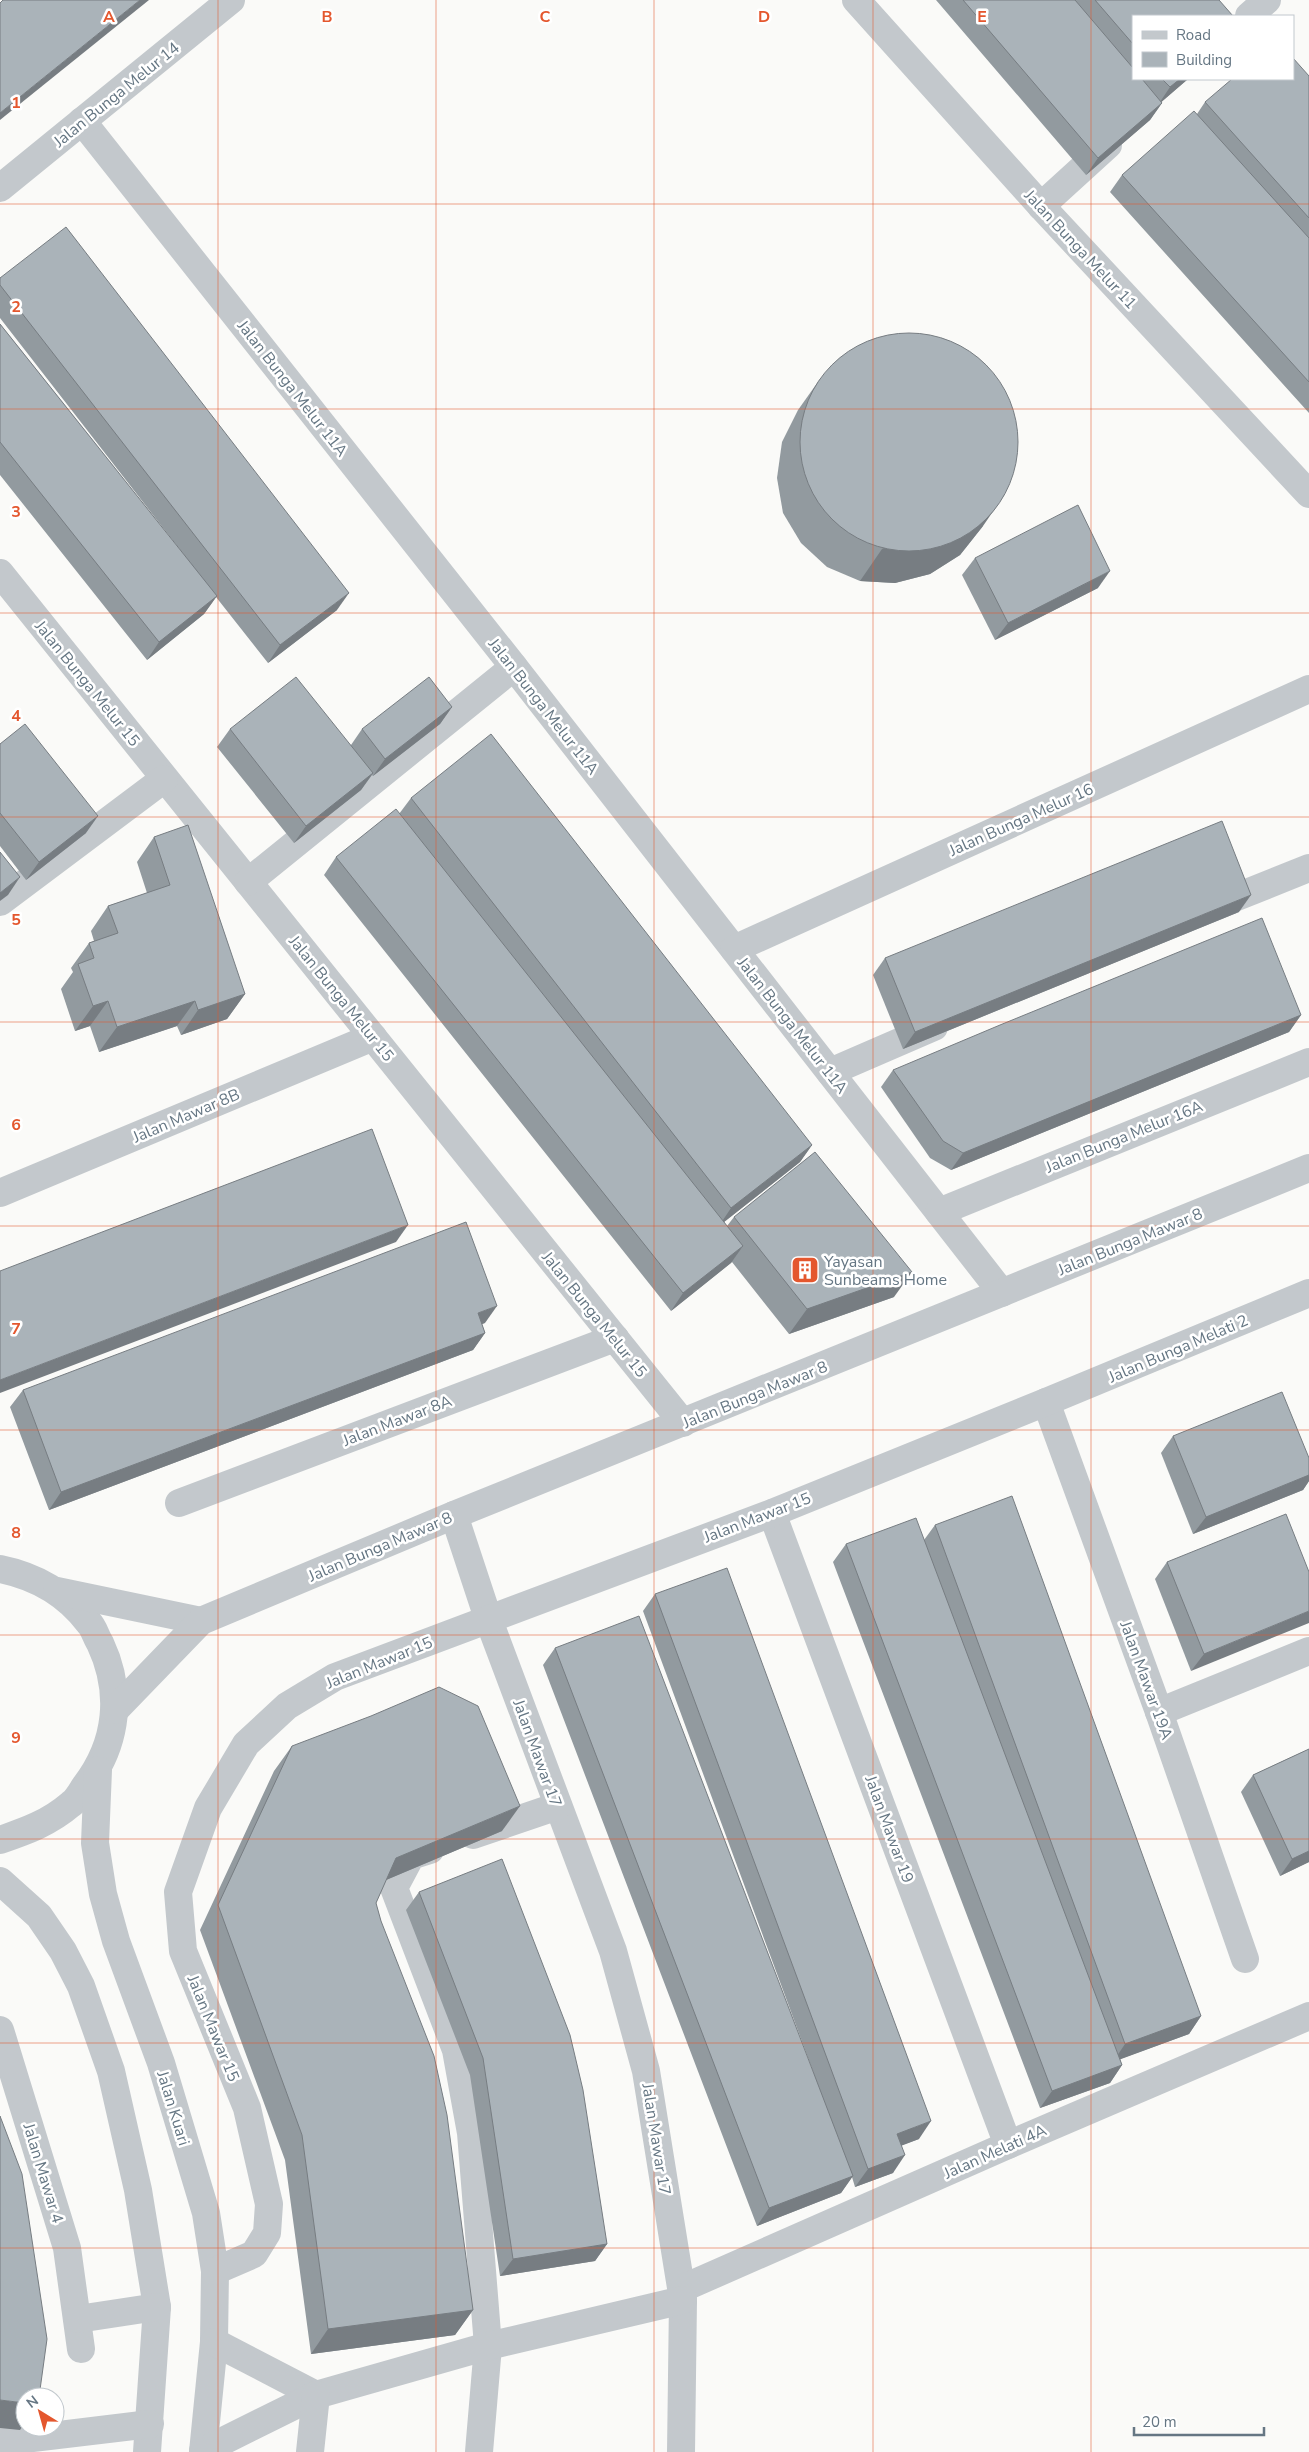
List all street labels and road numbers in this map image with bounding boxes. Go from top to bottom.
street label: Jalan Bunga Melur 14 [48,37,184,153]
street label: Jalan Bunga Melur 11 [1018,184,1141,314]
street label: Jalan Bunga Melur 11A [231,315,353,462]
street label: Jalan Bunga Melur 15 [29,615,145,751]
street label: Jalan Bunga Melur 11A [482,633,604,780]
street label: Jalan Bunga Melur 16 [945,778,1097,862]
street label: Jalan Bunga Melur 15 [283,930,399,1066]
street label: Jalan Bunga Melur 11A [731,952,853,1099]
street label: Jalan Mawar 8B [129,1083,243,1149]
street label: Jalan Bunga Melur 16A [1042,1095,1206,1179]
street label: Jalan Bunga Mawar 8 [1054,1203,1206,1281]
street label: Jalan Bunga Melur 15 [536,1246,652,1382]
street label: Jalan Bunga Melati 2 [1104,1310,1251,1389]
street label: Jalan Bunga Mawar 8 [679,1356,831,1434]
street label: Jalan Mawar 8A [339,1390,455,1452]
street label: Jalan Mawar 15 [700,1487,814,1549]
street label: Jalan Bunga Mawar 8 [304,1507,456,1588]
street label: Jalan Mawar 19A [1114,1617,1178,1743]
street label: Jalan Mawar 15 [322,1632,436,1695]
street label: Jalan Mawar 17 [507,1696,567,1810]
street label: Jalan Mawar 19 [859,1772,919,1886]
street label: Jalan Mawar 15 [181,1971,244,2085]
street label: Jalan Kuari [151,2067,195,2148]
street label: Jalan Mawar 17 [636,2081,676,2197]
street label: Jalan Melati 4A [940,2119,1051,2185]
street label: Jalan Mawar 4 [17,2120,69,2226]

